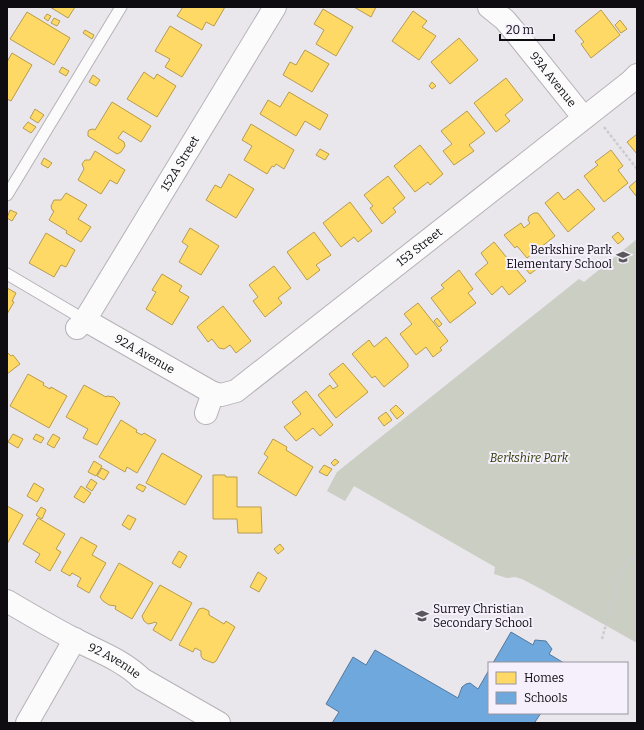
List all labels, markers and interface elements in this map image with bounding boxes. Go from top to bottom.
scale bar [500,16,554,42]
text: 20 m [506,23,535,37]
street label: 93A Avenue [527,49,579,110]
street label: 152A Street [158,133,202,194]
street label: 153 Street [394,225,446,269]
place label: Berkshire Park Elementary School [506,243,613,271]
school or university icon: Berkshire Park Elementary School [615,249,631,265]
street label: 92A Avenue [112,331,177,377]
park label: Berkshire Park [490,451,569,465]
place label: Surrey Christian Secondary School [433,602,533,630]
school or university icon: Surrey Christian Secondary School [414,608,430,624]
street label: 92 Avenue [86,640,144,681]
legend [488,662,628,714]
text: Homes [524,671,564,685]
text: Schools [524,691,568,705]

